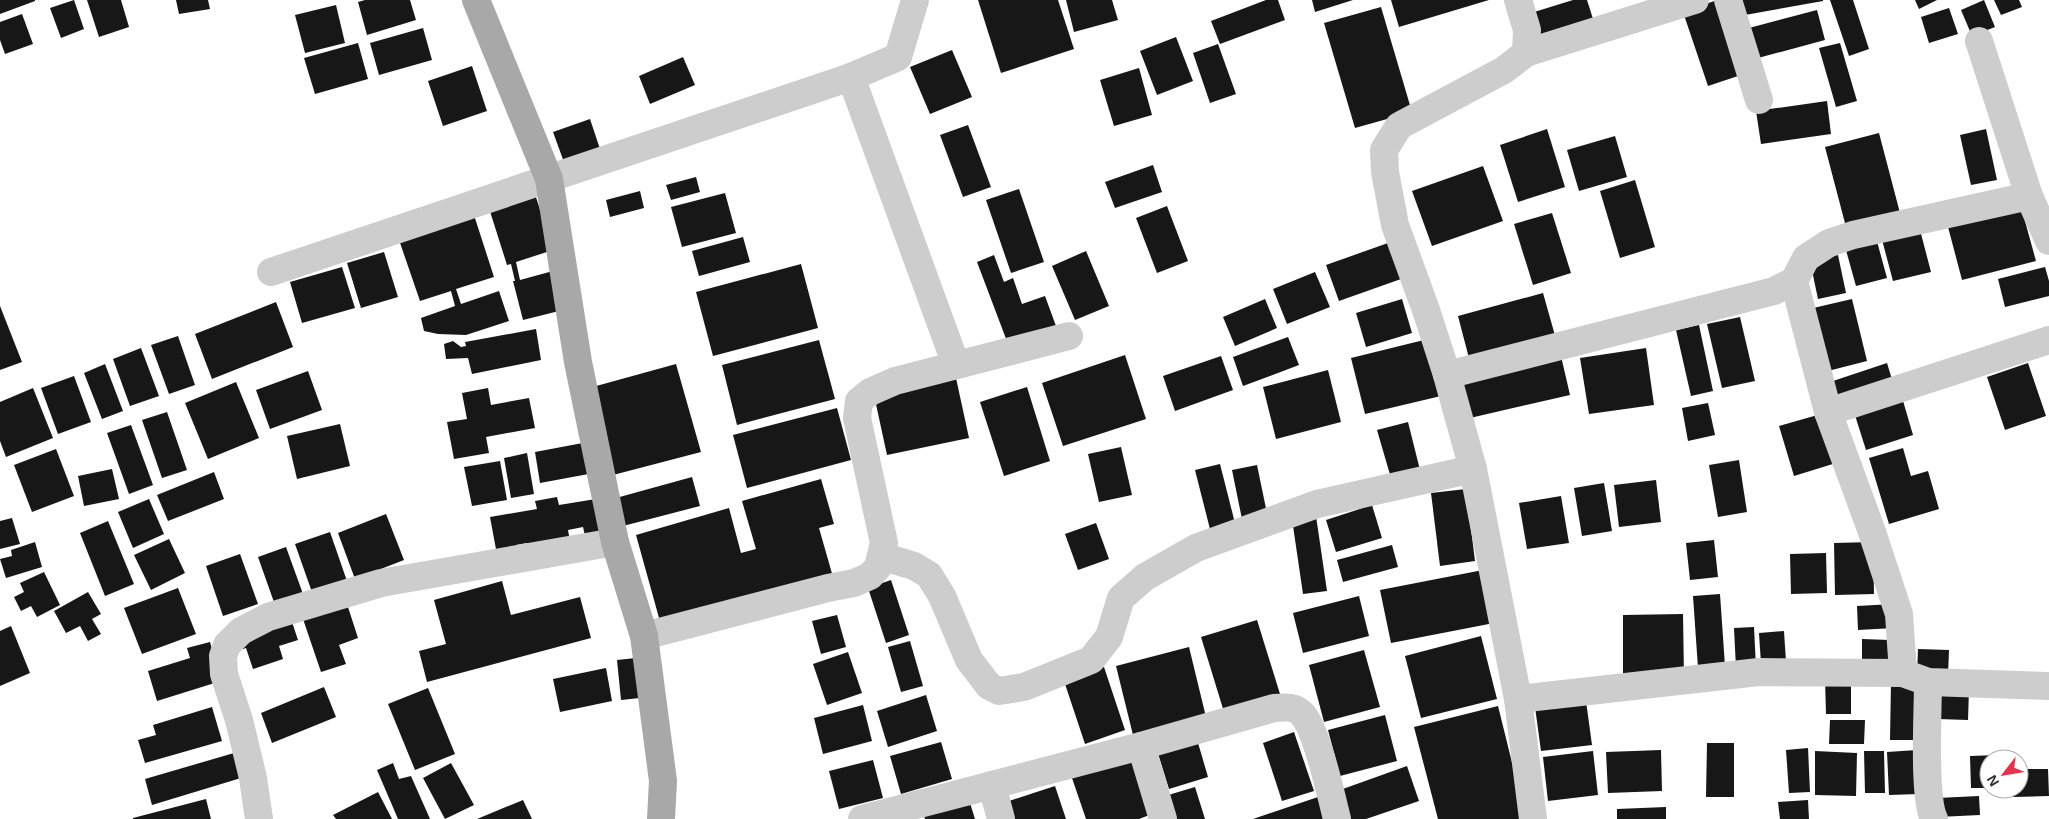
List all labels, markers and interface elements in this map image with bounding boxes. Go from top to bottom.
north arrow [1979,749,2029,799]
text: N [1983,772,2002,789]

